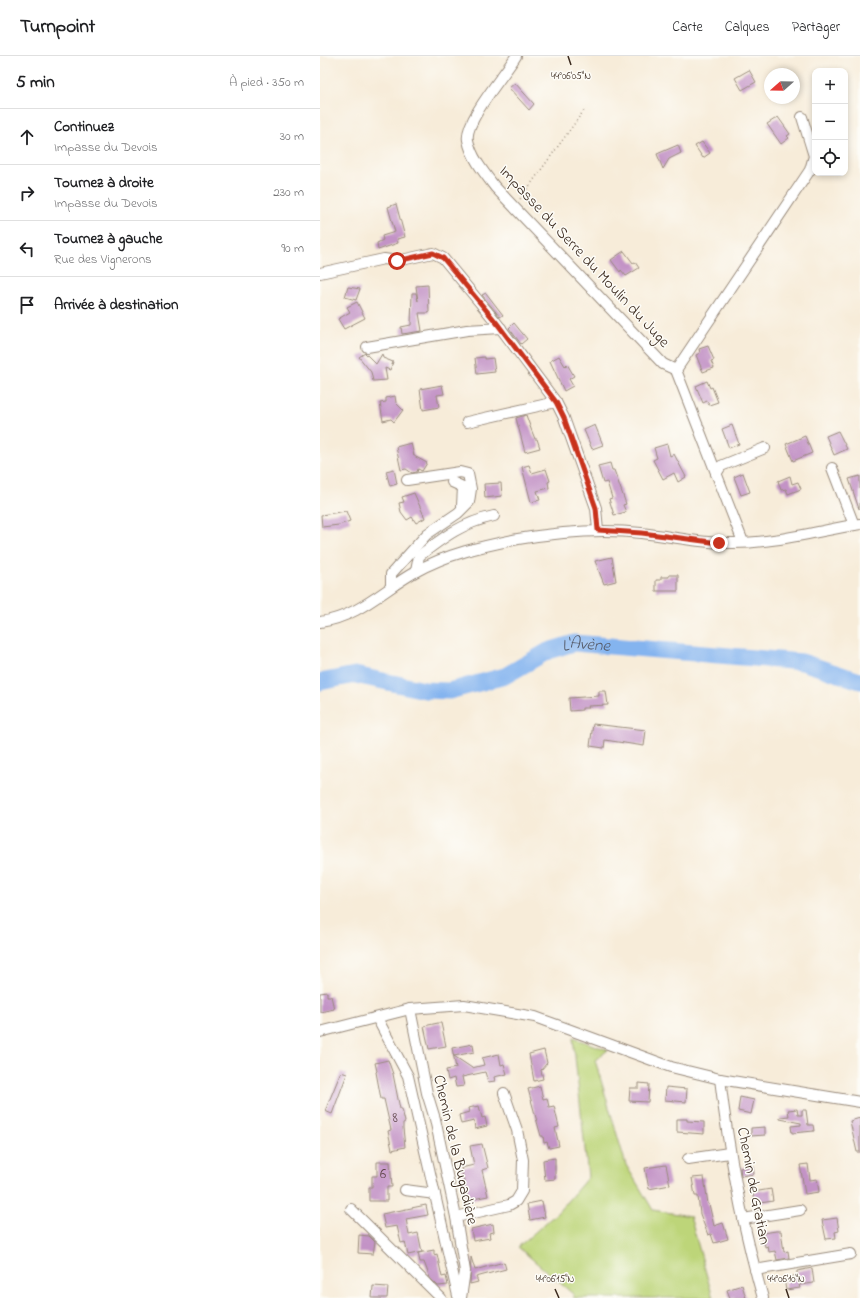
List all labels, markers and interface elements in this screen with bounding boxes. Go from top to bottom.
text: Turnpoint [20,14,95,41]
text: Carte [672,17,703,38]
text: Calques [725,17,770,38]
text: Partager [792,17,840,38]
north arrow [764,68,800,104]
map controls [812,68,848,176]
button: + [812,68,848,104]
text: 44°06'05"N [551,69,591,84]
text: 5 min [16,70,55,95]
text: À pied · 350 m [229,73,304,92]
button: − [812,104,848,140]
text: Continuez [54,116,114,138]
icon: ahead [16,126,38,148]
text: 30 m [280,127,304,146]
text: Impasse du Devois [54,138,158,157]
button: locate [812,140,848,176]
street label: Impasse du Serre du Moulin du Juge [493,160,676,354]
text: Tournez à droite [54,172,154,194]
icon: right [16,182,38,204]
text: 230 m [273,183,304,202]
text: Impasse du Devois [54,194,158,213]
text: Tournez à gauche [54,228,162,250]
icon: left [16,238,38,260]
text: 90 m [281,239,304,258]
text: Rue des Vignerons [54,250,152,269]
route start [388,252,406,270]
icon: arrive [16,294,38,316]
text: Arrivée à destination [54,294,179,316]
route end [710,534,728,552]
water label: L'Avène [558,630,612,659]
street label: Chemin de la Bugadière [426,1073,484,1228]
house number: 8 [392,1108,398,1129]
street label: Chemin de Gratian [730,1125,776,1247]
house number: 6 [380,1164,386,1185]
text: 44°06'15"N [536,1272,575,1287]
text: 44°06'10"N [767,1272,805,1287]

